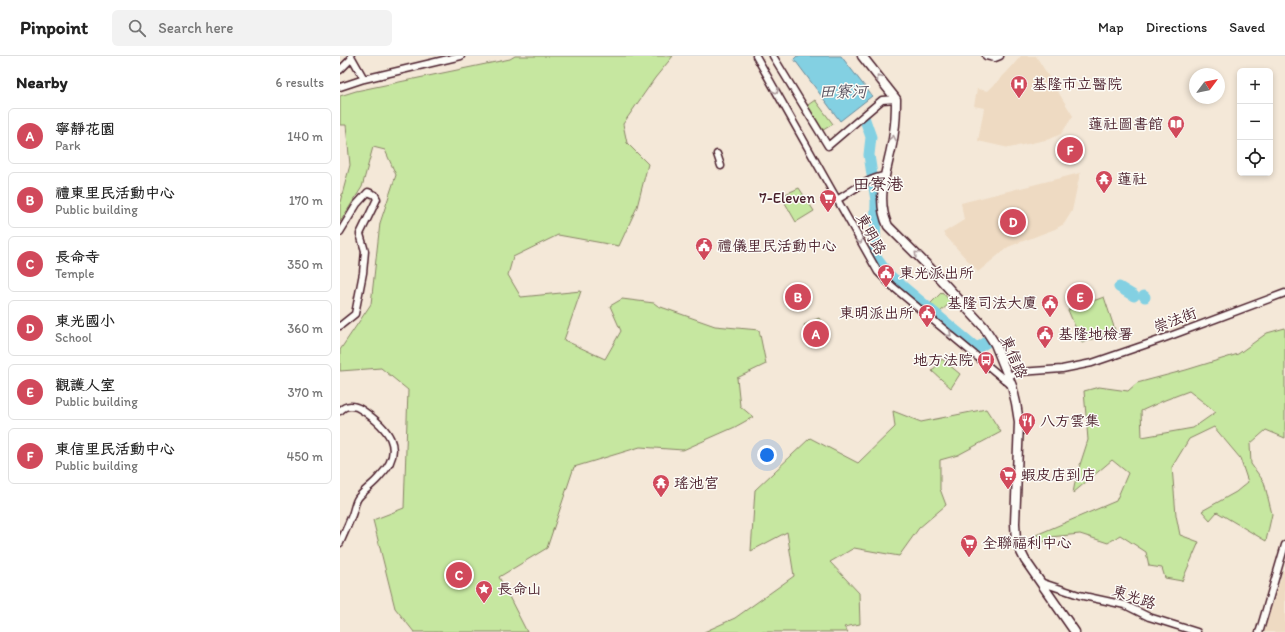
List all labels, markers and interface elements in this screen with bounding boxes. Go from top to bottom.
search box [112,10,392,46]
text: Pinpoint [20,16,88,39]
icon: search [126,17,148,39]
text: Search here [158,19,233,37]
text: Map [1098,19,1124,36]
text: Directions [1146,19,1207,36]
text: Saved [1229,19,1265,36]
north arrow [1189,68,1225,104]
map controls [1237,68,1273,176]
button: + [1237,68,1273,104]
text: Nearby [16,72,68,92]
hospital icon: 基隆市立醫院 [1009,74,1029,99]
text: 6 results [276,75,324,90]
one-way arrow [876,75,883,82]
place label: 基隆市立醫院 [1032,75,1122,93]
water label: 田寮河 [819,82,870,101]
one-way arrow [772,87,779,94]
button: − [1237,104,1273,140]
library icon: 蓮社圖書館 [1166,114,1186,139]
place label: 蓮社圖書館 [1088,115,1163,133]
text: 寧靜花園 [55,120,115,138]
text: A [26,129,34,144]
text: 140 m [287,129,323,144]
one-way arrow [889,135,897,142]
pin: F [1057,135,1083,165]
text: Park [55,138,81,153]
button: locate [1237,140,1273,176]
temple icon: 蓮社 [1094,169,1114,194]
place label: 蓮社 [1117,170,1147,188]
district label: 田寮港 [853,174,904,194]
text: 禮東里民活動中心 [55,184,175,202]
supermarket icon: 7-Eleven [818,188,838,213]
place label: 7-Eleven [759,189,815,207]
text: B [26,193,34,208]
text: 170 m [289,193,323,208]
text: Public building [55,202,138,217]
pin: D [1000,207,1026,237]
street label: 東明路 [852,210,890,258]
public building icon: 禮儀里民活動中心 [694,236,714,261]
place label: 禮儀里民活動中心 [717,237,837,255]
one-way arrow [855,237,862,244]
text: 長命寺 [55,248,100,266]
one-way arrow [914,251,922,259]
text: C [26,257,34,272]
text: 350 m [287,257,323,272]
public building icon: 東光派出所 [876,263,896,288]
place label: 東光派出所 [899,264,974,282]
text: Temple [55,266,94,281]
pin: B [785,282,811,312]
pin: E [1067,282,1093,312]
public building icon: 基隆司法大廈 [1040,293,1060,318]
place label: 基隆司法大廈 [947,294,1037,312]
public building icon: 東明派出所 [917,303,937,328]
place label: 東明派出所 [839,304,914,322]
street label: 崇法街 [1151,304,1199,336]
text: 東光國小 [55,312,115,330]
pin: A [803,319,829,349]
text: D [26,321,34,336]
text: 360 m [287,321,323,336]
public building icon: 基隆地檢署 [1035,324,1055,349]
place label: 基隆地檢署 [1058,325,1133,343]
text: School [55,330,92,345]
one-way arrow [944,330,952,337]
street label: 東信路 [997,333,1031,381]
bus stop icon: 地方法院 [976,350,996,375]
place label: 地方法院 [913,351,973,369]
text: 觀護人室 [55,376,115,394]
text: E [26,385,34,400]
text: 370 m [288,385,323,400]
text: Public building [55,394,138,409]
restaurant icon: 八方雲集 [1017,411,1037,436]
place label: 八方雲集 [1040,412,1100,430]
text: 東信里民活動中心 [55,440,175,458]
your location [757,445,777,465]
text: F [27,449,33,464]
text: 450 m [286,449,323,464]
text: Public building [55,458,138,473]
supermarket icon: 蝦皮店到店 [998,465,1018,490]
place label: 蝦皮店到店 [1021,466,1096,484]
temple icon: 瑤池宮 [651,473,671,498]
place label: 瑤池宮 [674,474,719,492]
supermarket icon: 全聯福利中心 [959,533,979,558]
place label: 全聯福利中心 [982,534,1072,552]
pin: C [446,560,472,590]
place icon: 長命山 [474,579,494,604]
place label: 長命山 [497,580,542,598]
street label: 東光路 [1110,581,1158,613]

